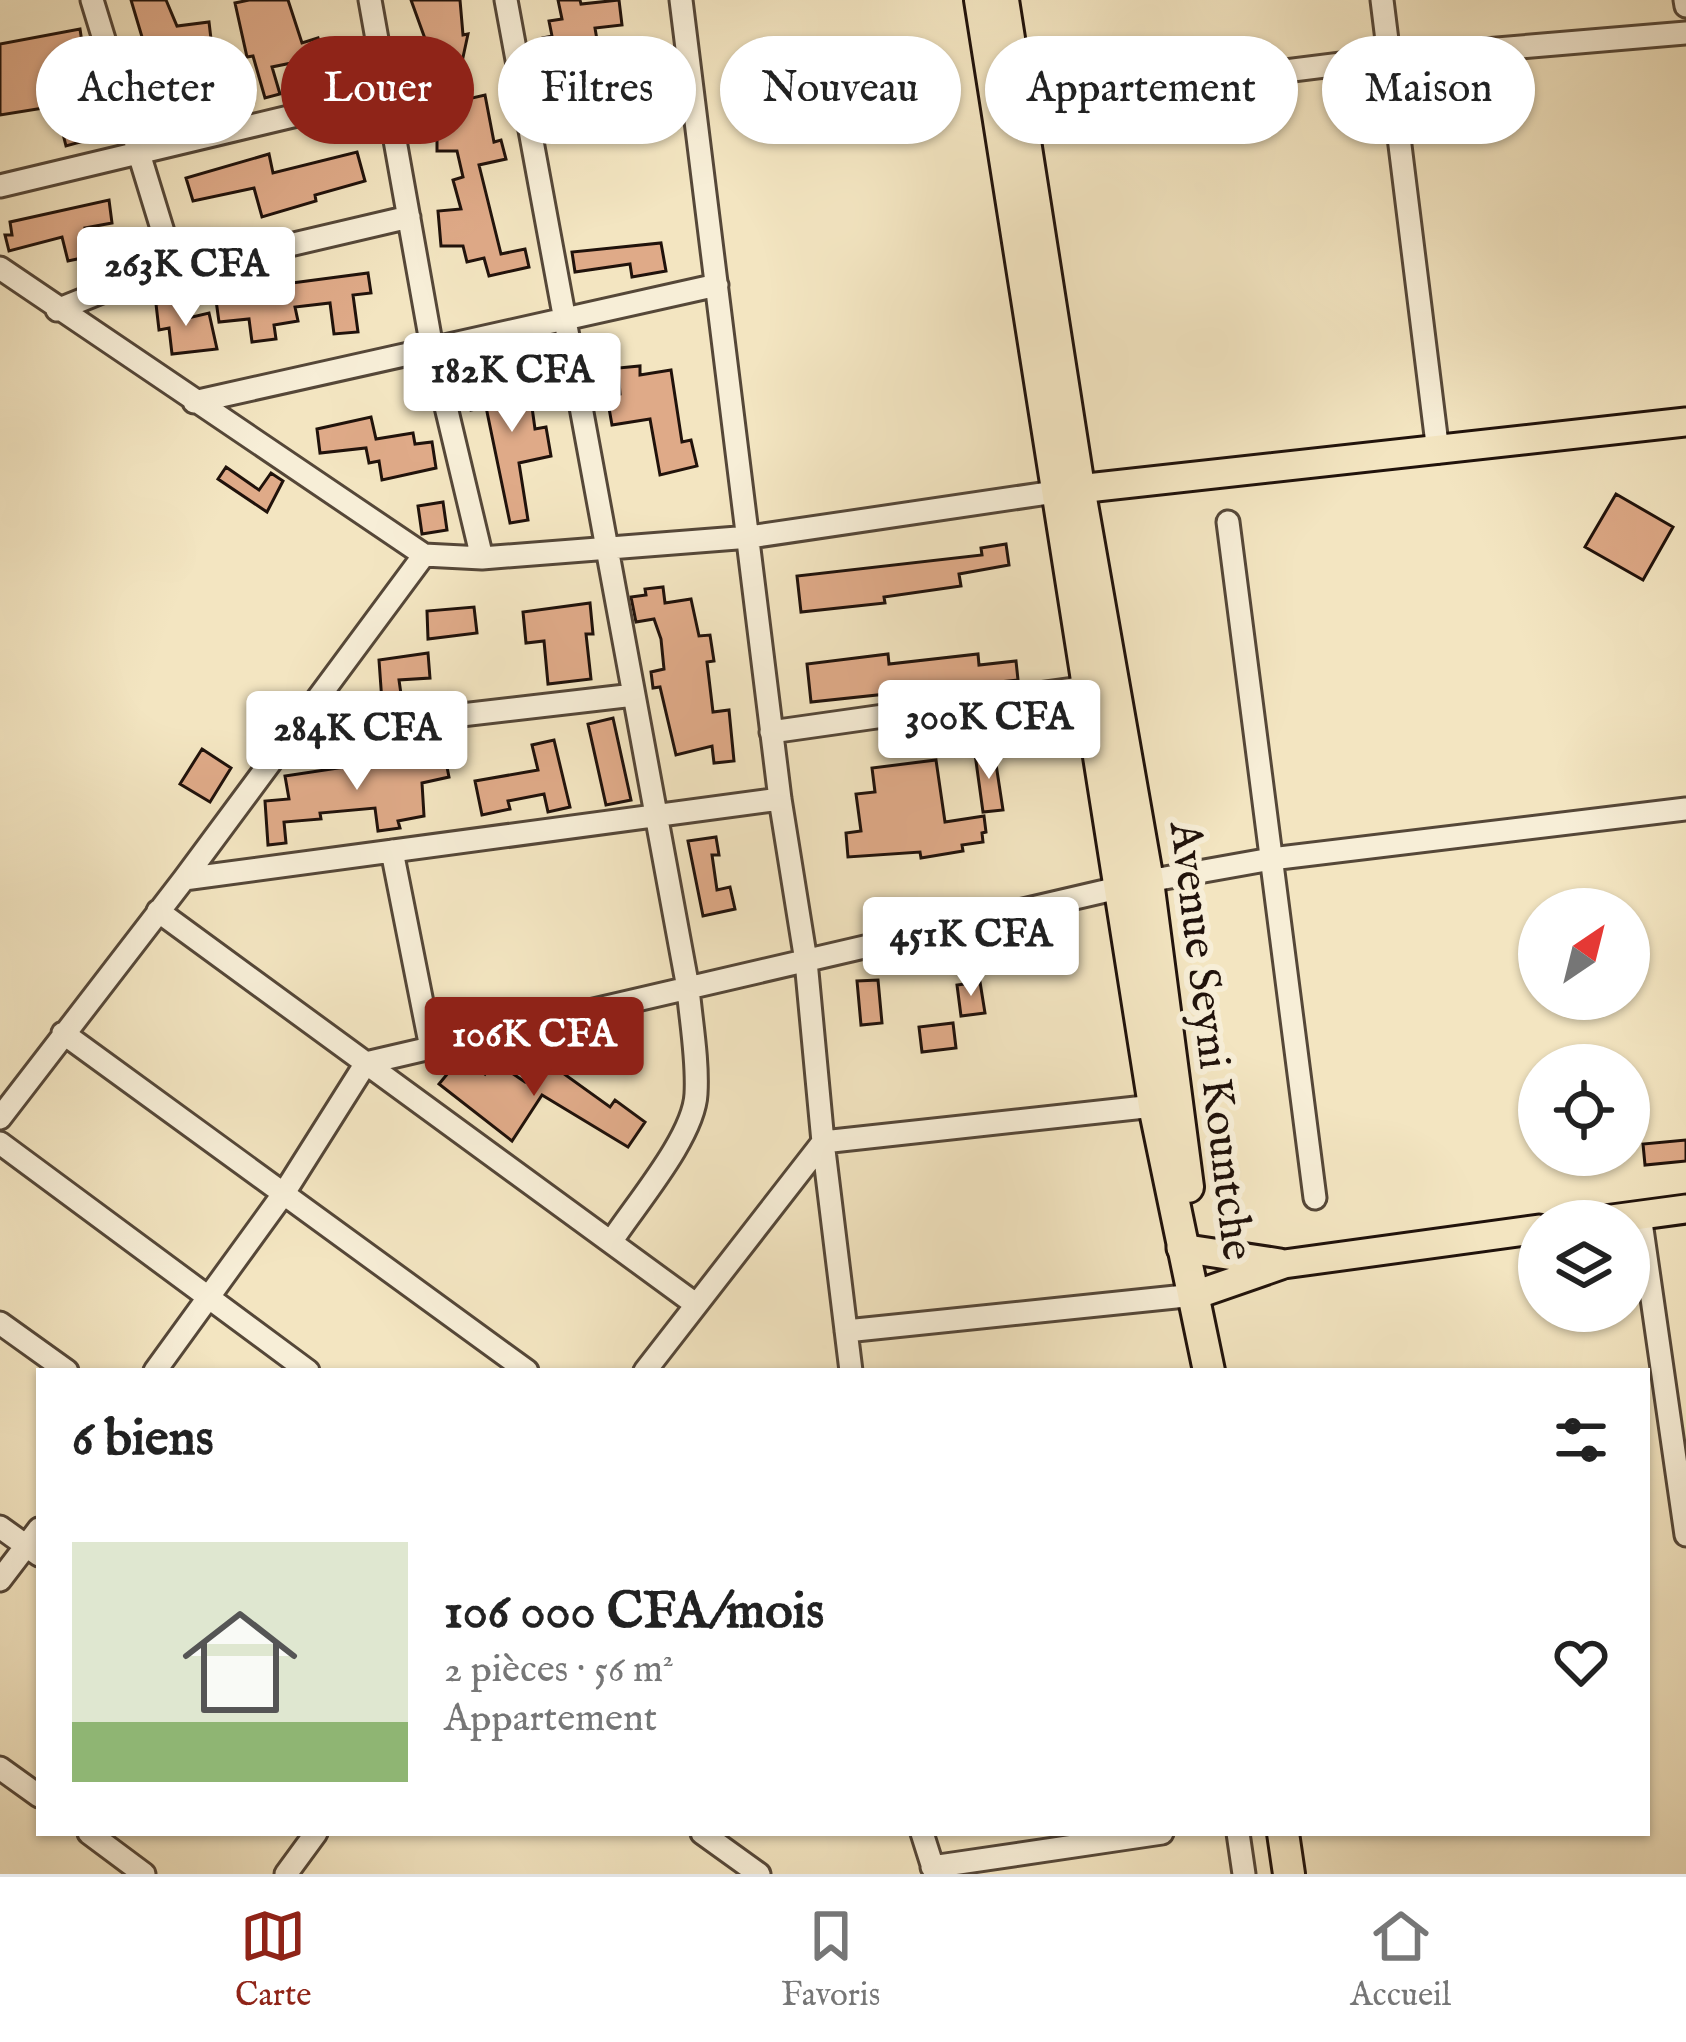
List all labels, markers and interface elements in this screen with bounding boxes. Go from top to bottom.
chip: Acheter [36,36,257,144]
chip: Louer [281,36,474,144]
chip: Filtres [498,36,696,144]
chip: Nouveau [720,36,961,144]
chip: Appartement [985,36,1298,144]
chip: Maison [1322,36,1535,144]
pin: 263K CFA [62,227,310,329]
text: 263K CFA [104,241,268,290]
pin: 182K CFA [388,333,636,435]
text: 182K CFA [431,347,593,396]
pin: 300K CFA [865,680,1113,782]
pin: 284K CFA [233,691,481,793]
text: 300K CFA [905,694,1073,743]
text: 284K CFA [273,705,441,754]
street label: Avenue Seyni Kountche [1155,817,1265,1264]
north arrow [1518,888,1650,1020]
map controls [1518,888,1650,1332]
pin: 451K CFA [847,897,1095,999]
text: 451K CFA [890,911,1052,960]
pin: 106K CFA [410,997,658,1099]
text: 106K CFA [452,1011,616,1060]
button: locate [1518,1044,1650,1176]
button: layers [1518,1200,1650,1332]
icon: filters [1548,1407,1614,1473]
text: 6 biens [72,1408,214,1473]
text: 106 000 CFA/mois [444,1581,824,1646]
icon: home [168,1590,312,1734]
icon: heart [1548,1629,1614,1695]
text: 2 pièces · 56 m² [444,1646,674,1695]
text: Appartement [444,1695,657,1744]
tab: Carte [235,1903,311,2017]
tab: Favoris [781,1903,880,2017]
tab: Accueil [1350,1903,1451,2017]

